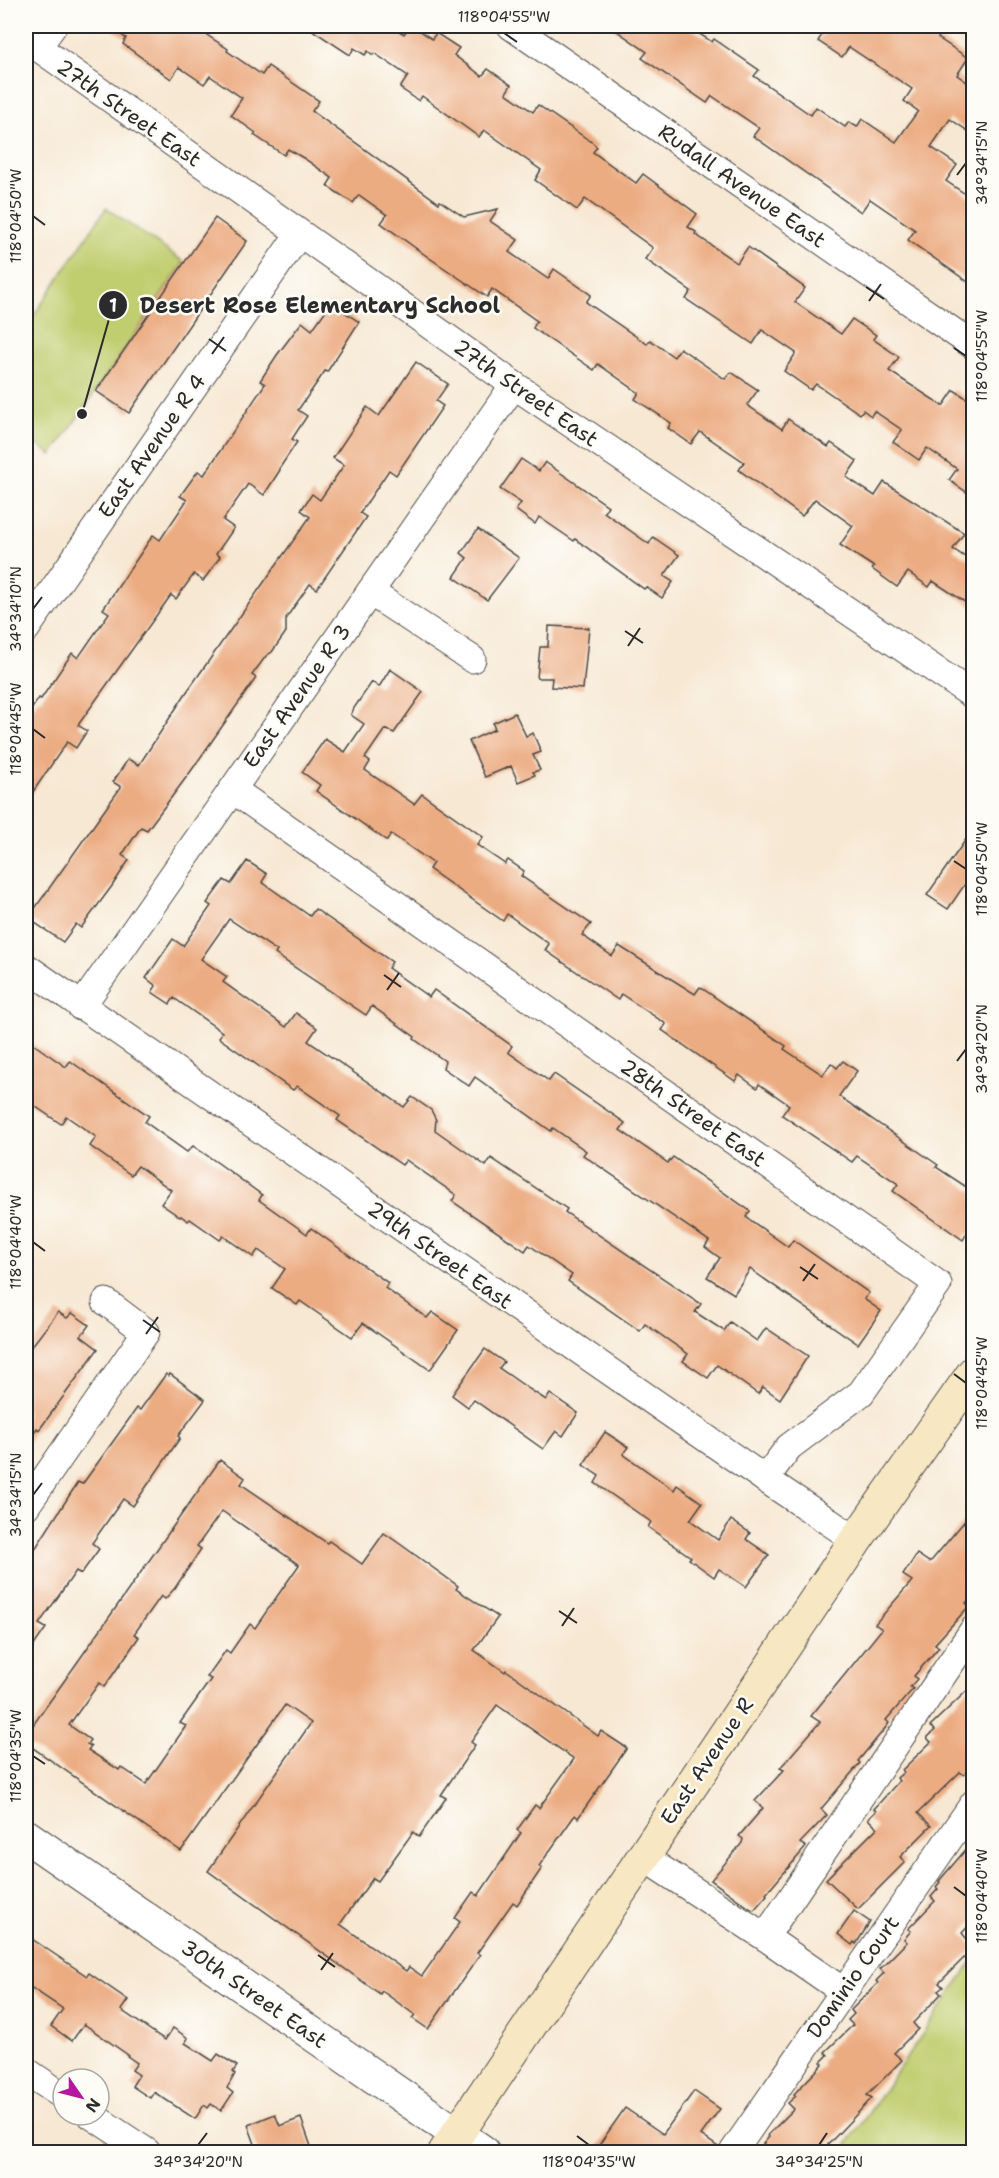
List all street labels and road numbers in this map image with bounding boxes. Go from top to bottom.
street label: 27th Street East [51,53,207,173]
street label: Rudall Avenue East [653,118,831,254]
street label: 27th Street East [448,333,604,453]
street label: East Avenue R 4 [92,369,212,523]
street label: East Avenue R 3 [237,619,357,773]
street label: 28th Street East [615,1052,771,1174]
street label: 29th Street East [362,1195,518,1315]
street label: East Avenue R [654,1692,760,1830]
street label: Dominio Court [800,1910,906,2044]
street label: 30th Street East [176,1933,332,2055]

